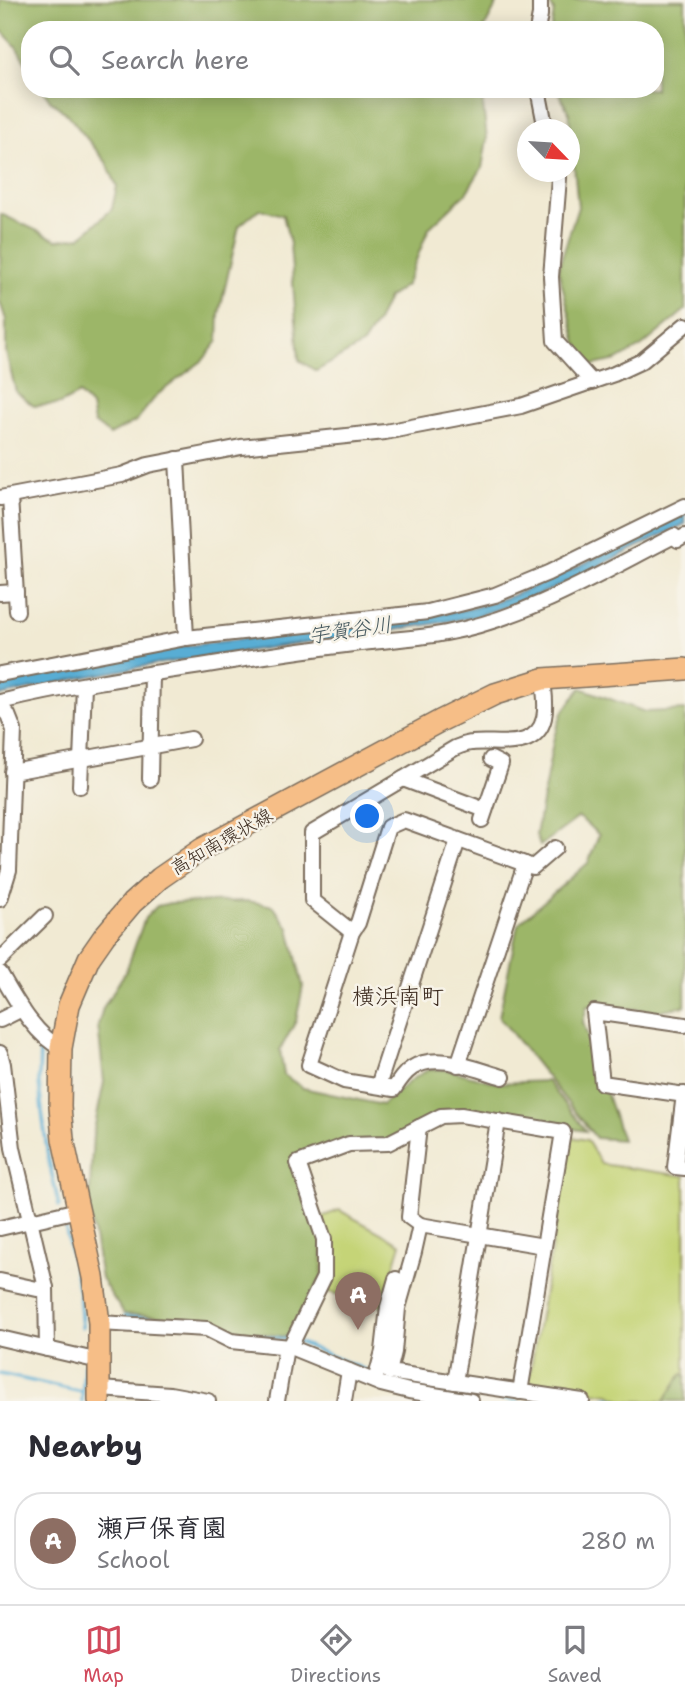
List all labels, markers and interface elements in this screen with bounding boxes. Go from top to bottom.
search box [21,21,664,98]
icon: search [45,41,83,79]
text: Search here [101,42,250,77]
north arrow [517,119,580,182]
water label: 宇賀谷川 [306,610,394,650]
your location [350,799,384,833]
street label: 高知南環状線 [166,802,277,881]
district label: 横浜南町 [352,981,444,1011]
pin: A [335,1272,381,1330]
text: Nearby [28,1426,143,1467]
text: 瀬戸保育園 [97,1510,227,1545]
text: A [44,1526,62,1556]
text: 280 m [580,1526,655,1556]
text: School [97,1545,169,1575]
tab: Map [83,1621,124,1688]
tab: Directions [291,1621,381,1688]
tab: Saved [548,1621,602,1688]

